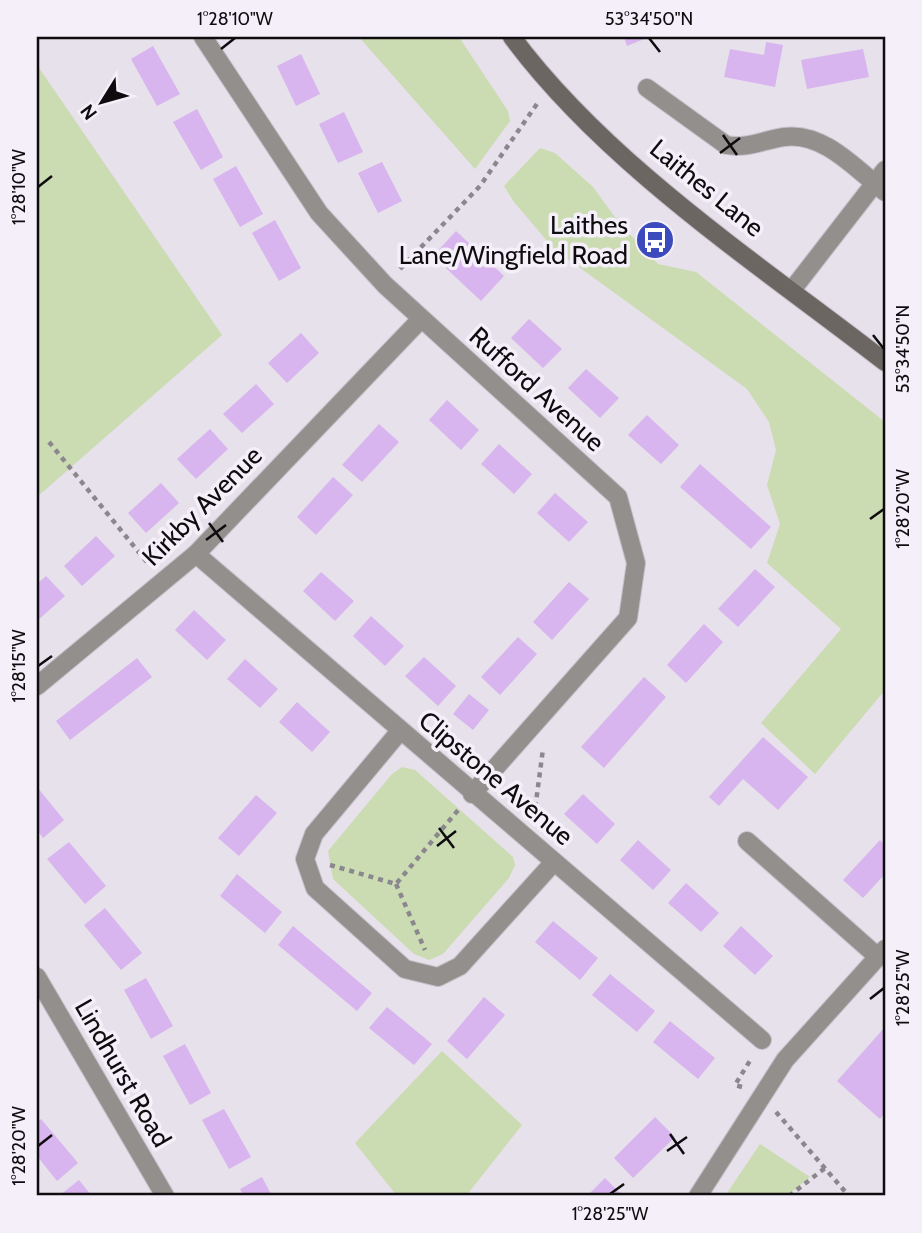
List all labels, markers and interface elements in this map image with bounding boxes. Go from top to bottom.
text: 1°28'10"W [197,8,273,30]
text: 53°34'50"N [605,8,693,30]
north arrow [66,66,136,136]
text: N [76,100,102,124]
street label: Laithes Lane [644,132,770,244]
text: 1°28'10"W [8,149,30,225]
place label: Laithes Lane/Wingfield Road [399,209,628,271]
bus stop icon: Laithes Lane/Wingfield Road [634,219,676,261]
text: 53°34'50"N [892,305,914,393]
street label: Rufford Avenue [463,320,611,458]
street label: Kirkby Avenue [135,439,269,573]
text: 1°28'20"W [892,469,914,549]
text: 1°28'15"W [8,630,30,702]
street label: Clipstone Avenue [412,704,580,852]
text: 1°28'25"W [892,950,914,1026]
street label: Lindhurst Road [68,993,178,1153]
text: 1°28'20"W [8,1106,30,1186]
text: 1°28'25"W [572,1203,648,1225]

